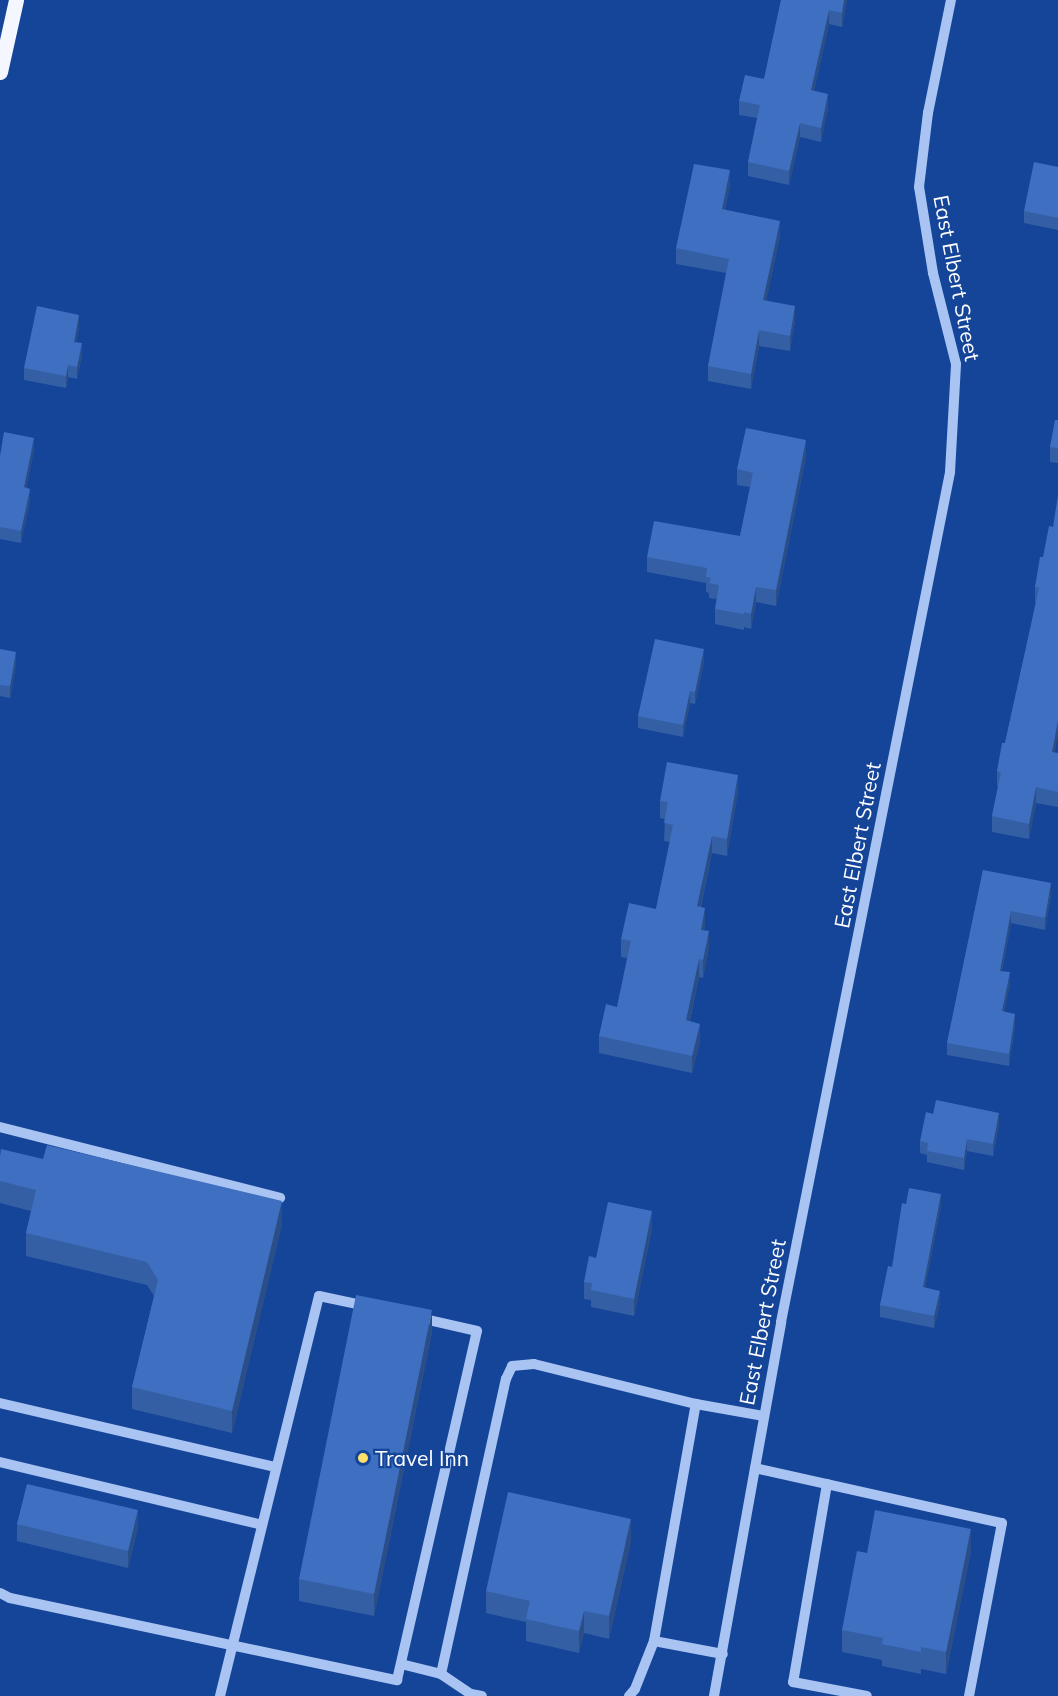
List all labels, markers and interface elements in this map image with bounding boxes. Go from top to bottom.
street label: East Elbert Street [929,193,985,363]
street label: East Elbert Street [829,760,885,930]
street label: East Elbert Street [734,1237,790,1407]
place label: Travel Inn [375,1445,469,1471]
marker: Travel Inn [356,1451,370,1465]

